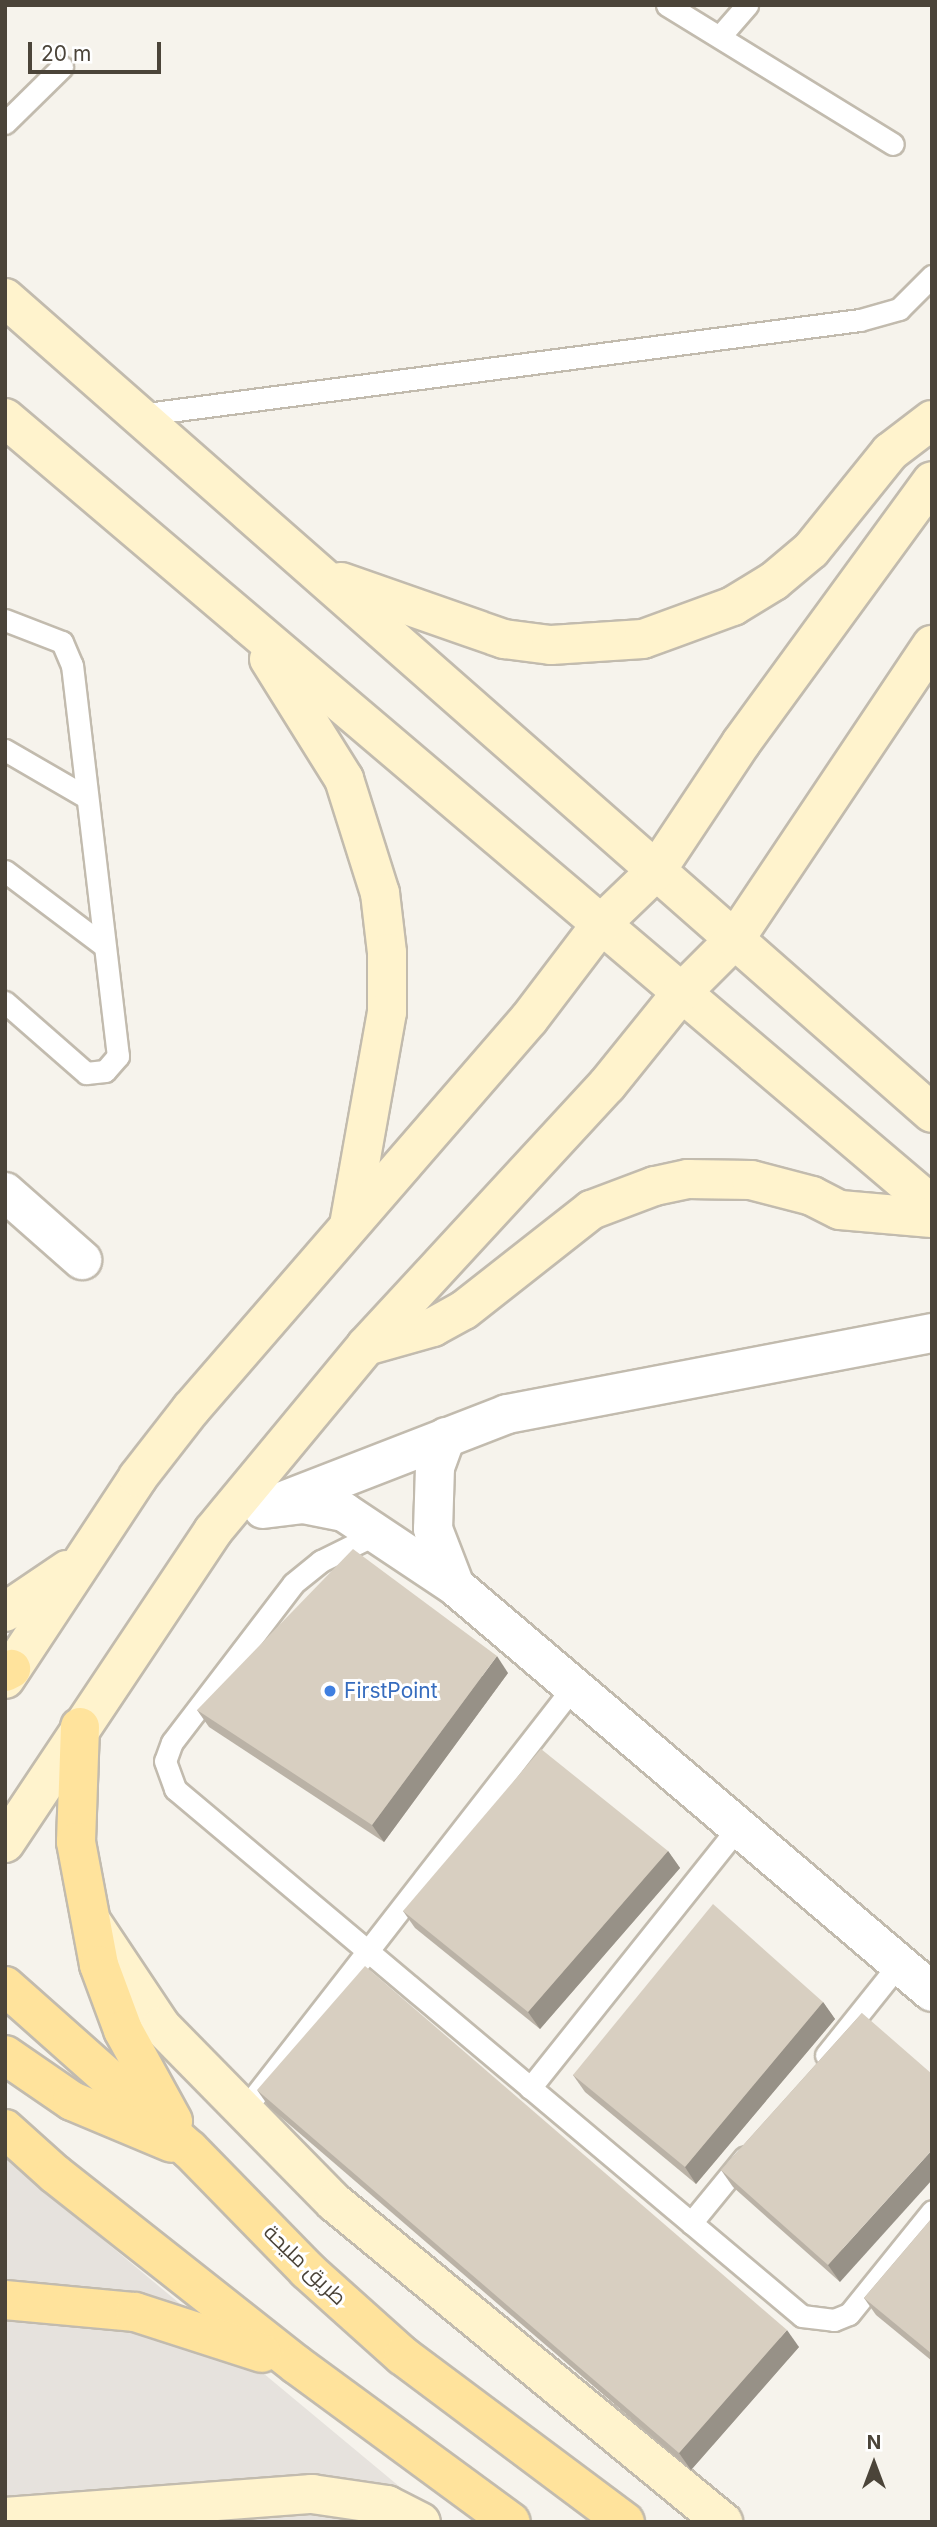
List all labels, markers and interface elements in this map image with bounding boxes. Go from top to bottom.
scale bar [32,28,164,72]
text: 20 m [41,41,91,66]
place label: FirstPoint [344,1678,438,1704]
marker: FirstPoint [322,1683,338,1699]
street label: طريق مليحة [259,2220,351,2310]
north arrow [839,2429,909,2499]
text: N [867,2431,881,2454]

